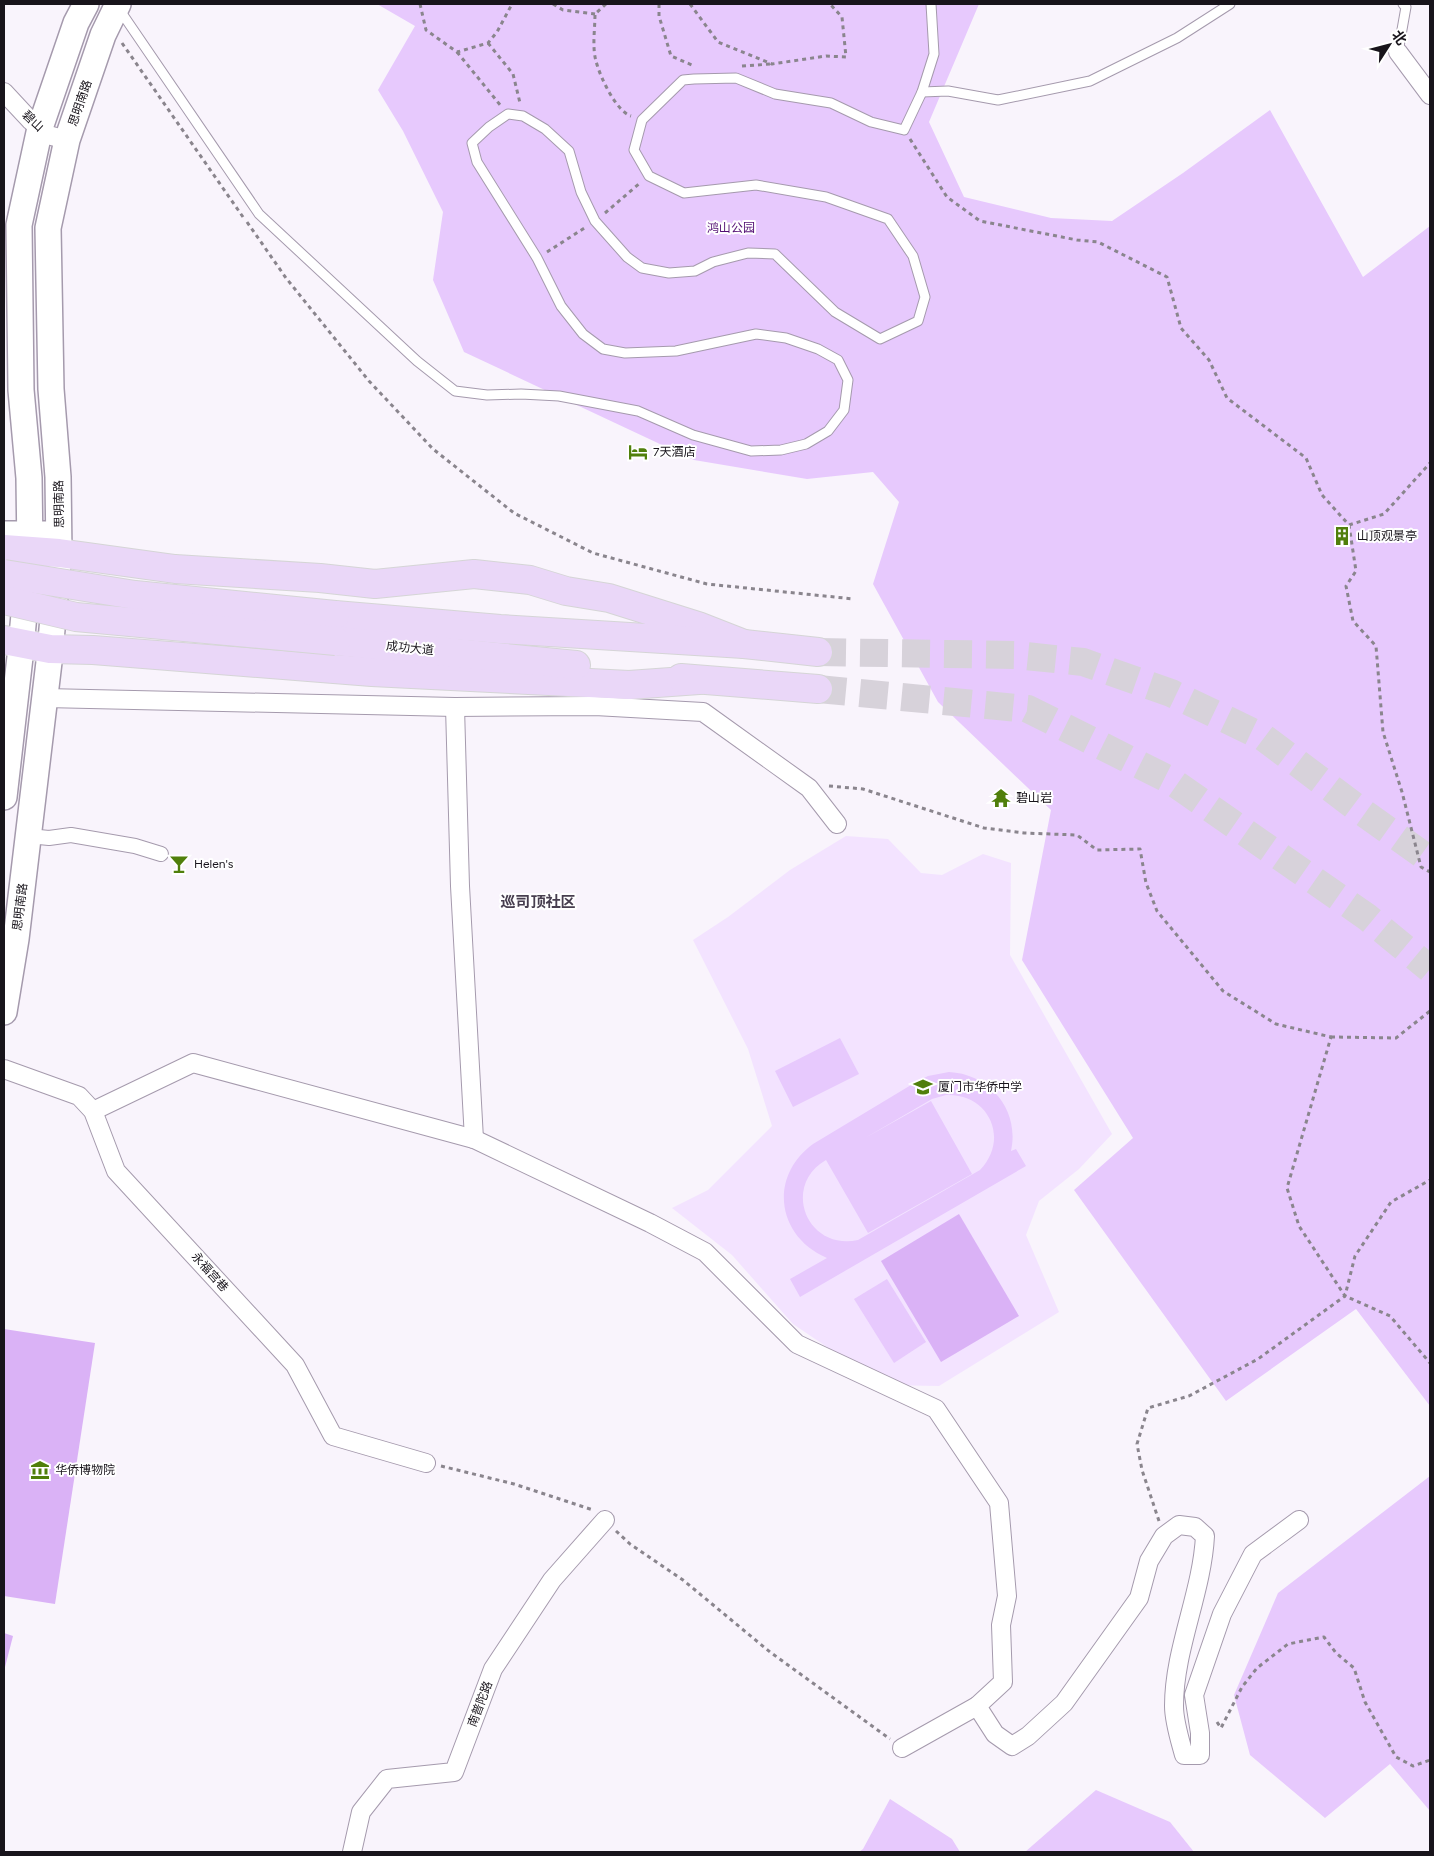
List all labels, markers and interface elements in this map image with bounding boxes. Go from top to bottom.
north arrow [1364,20,1414,70]
text: 北 [1388,27,1410,48]
street label: 思明南路 [66,78,94,128]
street label: 碧山 [19,108,47,134]
park label: 鸿山公园 [707,221,755,235]
hotel icon: 7天酒店 [627,441,649,463]
place label: 7天酒店 [653,445,695,459]
street label: 思明南路 [52,480,66,528]
building icon: 山顶观景亭 [1331,525,1353,547]
place label: 山顶观景亭 [1357,529,1417,543]
street label: 成功大道 [385,639,435,657]
temple icon: 碧山岩 [990,787,1012,809]
place label: 碧山岩 [1016,791,1052,805]
bar icon: Helen's [168,853,190,875]
place label: Helen's [194,857,234,871]
street label: 思明南路 [10,882,30,932]
district label: 巡司顶社区 [500,893,576,911]
school or university icon: 厦门市华侨中学 [912,1076,934,1098]
place label: 厦门市华侨中学 [938,1080,1022,1094]
street label: 永福宫巷 [189,1249,231,1295]
museum icon: 华侨博物院 [29,1459,51,1481]
place label: 华侨博物院 [55,1463,115,1477]
street label: 南普陀路 [465,1679,495,1729]

